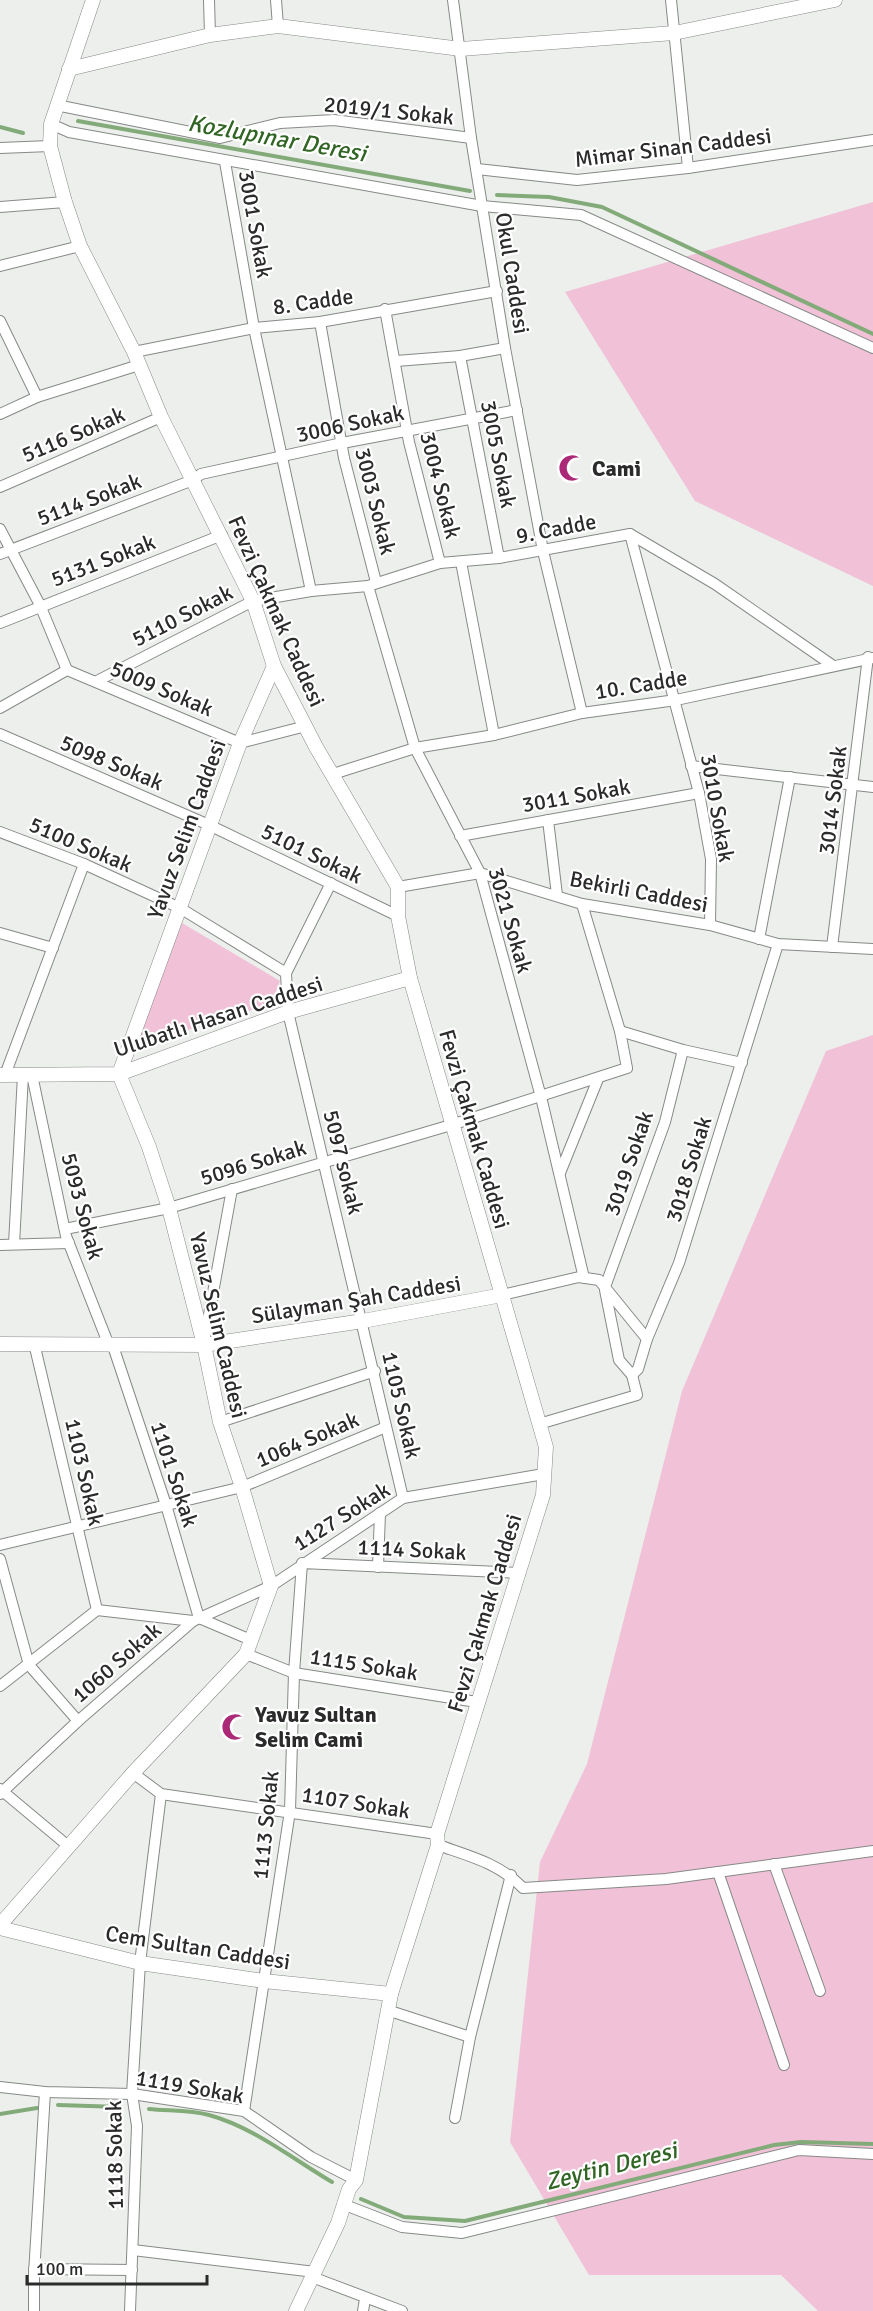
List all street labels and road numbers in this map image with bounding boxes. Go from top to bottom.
street label: 2019/1 Sokak [323,90,455,131]
street label: Mimar Sinan Caddesi [573,122,773,173]
street label: 3001 Sokak [233,168,278,280]
street label: Okul Caddesi [490,210,535,336]
street label: 8. Cadde [271,282,355,321]
street label: 3005 Sokak [475,398,522,510]
street label: 3006 Sokak [294,399,406,448]
street label: 5116 Sokak [18,401,129,468]
street label: 3004 Sokak [414,429,467,541]
street label: 3003 Sokak [349,445,402,557]
street label: 5114 Sokak [33,467,145,532]
street label: 9. Cadde [514,508,598,549]
street label: Fevzi Çakmak Caddesi [222,511,331,711]
street label: 5131 Sokak [47,528,159,593]
street label: 5110 Sokak [127,579,237,652]
street label: 5009 Sokak [106,655,217,722]
street label: 10. Cadde [593,664,689,705]
street label: 5098 Sokak [56,729,167,796]
street label: Yavuz Selim Caddesi [141,735,232,923]
street label: 3014 Sokak [812,744,853,856]
street label: 3010 Sokak [695,752,740,864]
street label: 3011 Sokak [520,773,632,818]
street label: 5100 Sokak [25,811,136,878]
street label: 5101 Sokak [257,817,367,890]
street label: 3021 Sokak [482,864,539,976]
street label: Bekirli Caddesi [567,865,710,918]
street label: Ulubatlı Hasan Caddesi [110,970,326,1063]
street label: Fevzi Çakmak Caddesi [433,1026,516,1232]
street label: 5097 sokak [318,1107,370,1217]
street label: 3019 Sokak [598,1107,659,1219]
street label: 3018 Sokak [660,1113,717,1225]
street label: 5096 Sokak [197,1134,309,1191]
street label: 5093 Sokak [55,1150,110,1262]
street label: Yavuz Selim Caddesi [184,1230,253,1421]
street label: Sülayman Şah Caddesi [249,1270,463,1329]
street label: 1105 Sokak [376,1349,427,1461]
street label: 1064 Sokak [252,1406,363,1473]
street label: 1103 Sokak [59,1416,110,1528]
street label: 1101 Sokak [145,1418,204,1530]
street label: 1127 Sokak [288,1476,395,1557]
street label: Fevzi Çakmak Caddesi [441,1511,528,1716]
street label: 1114 Sokak [357,1533,467,1566]
street label: 1060 Sokak [66,1616,166,1708]
street label: 1115 Sokak [308,1643,420,1686]
street label: 1113 Sokak [246,1769,285,1881]
street label: 1107 Sokak [300,1781,412,1824]
street label: Cem Sultan Caddesi [104,1920,292,1975]
street label: 1119 Sokak [134,2064,246,2109]
street label: 1118 Sokak [100,2100,129,2210]

